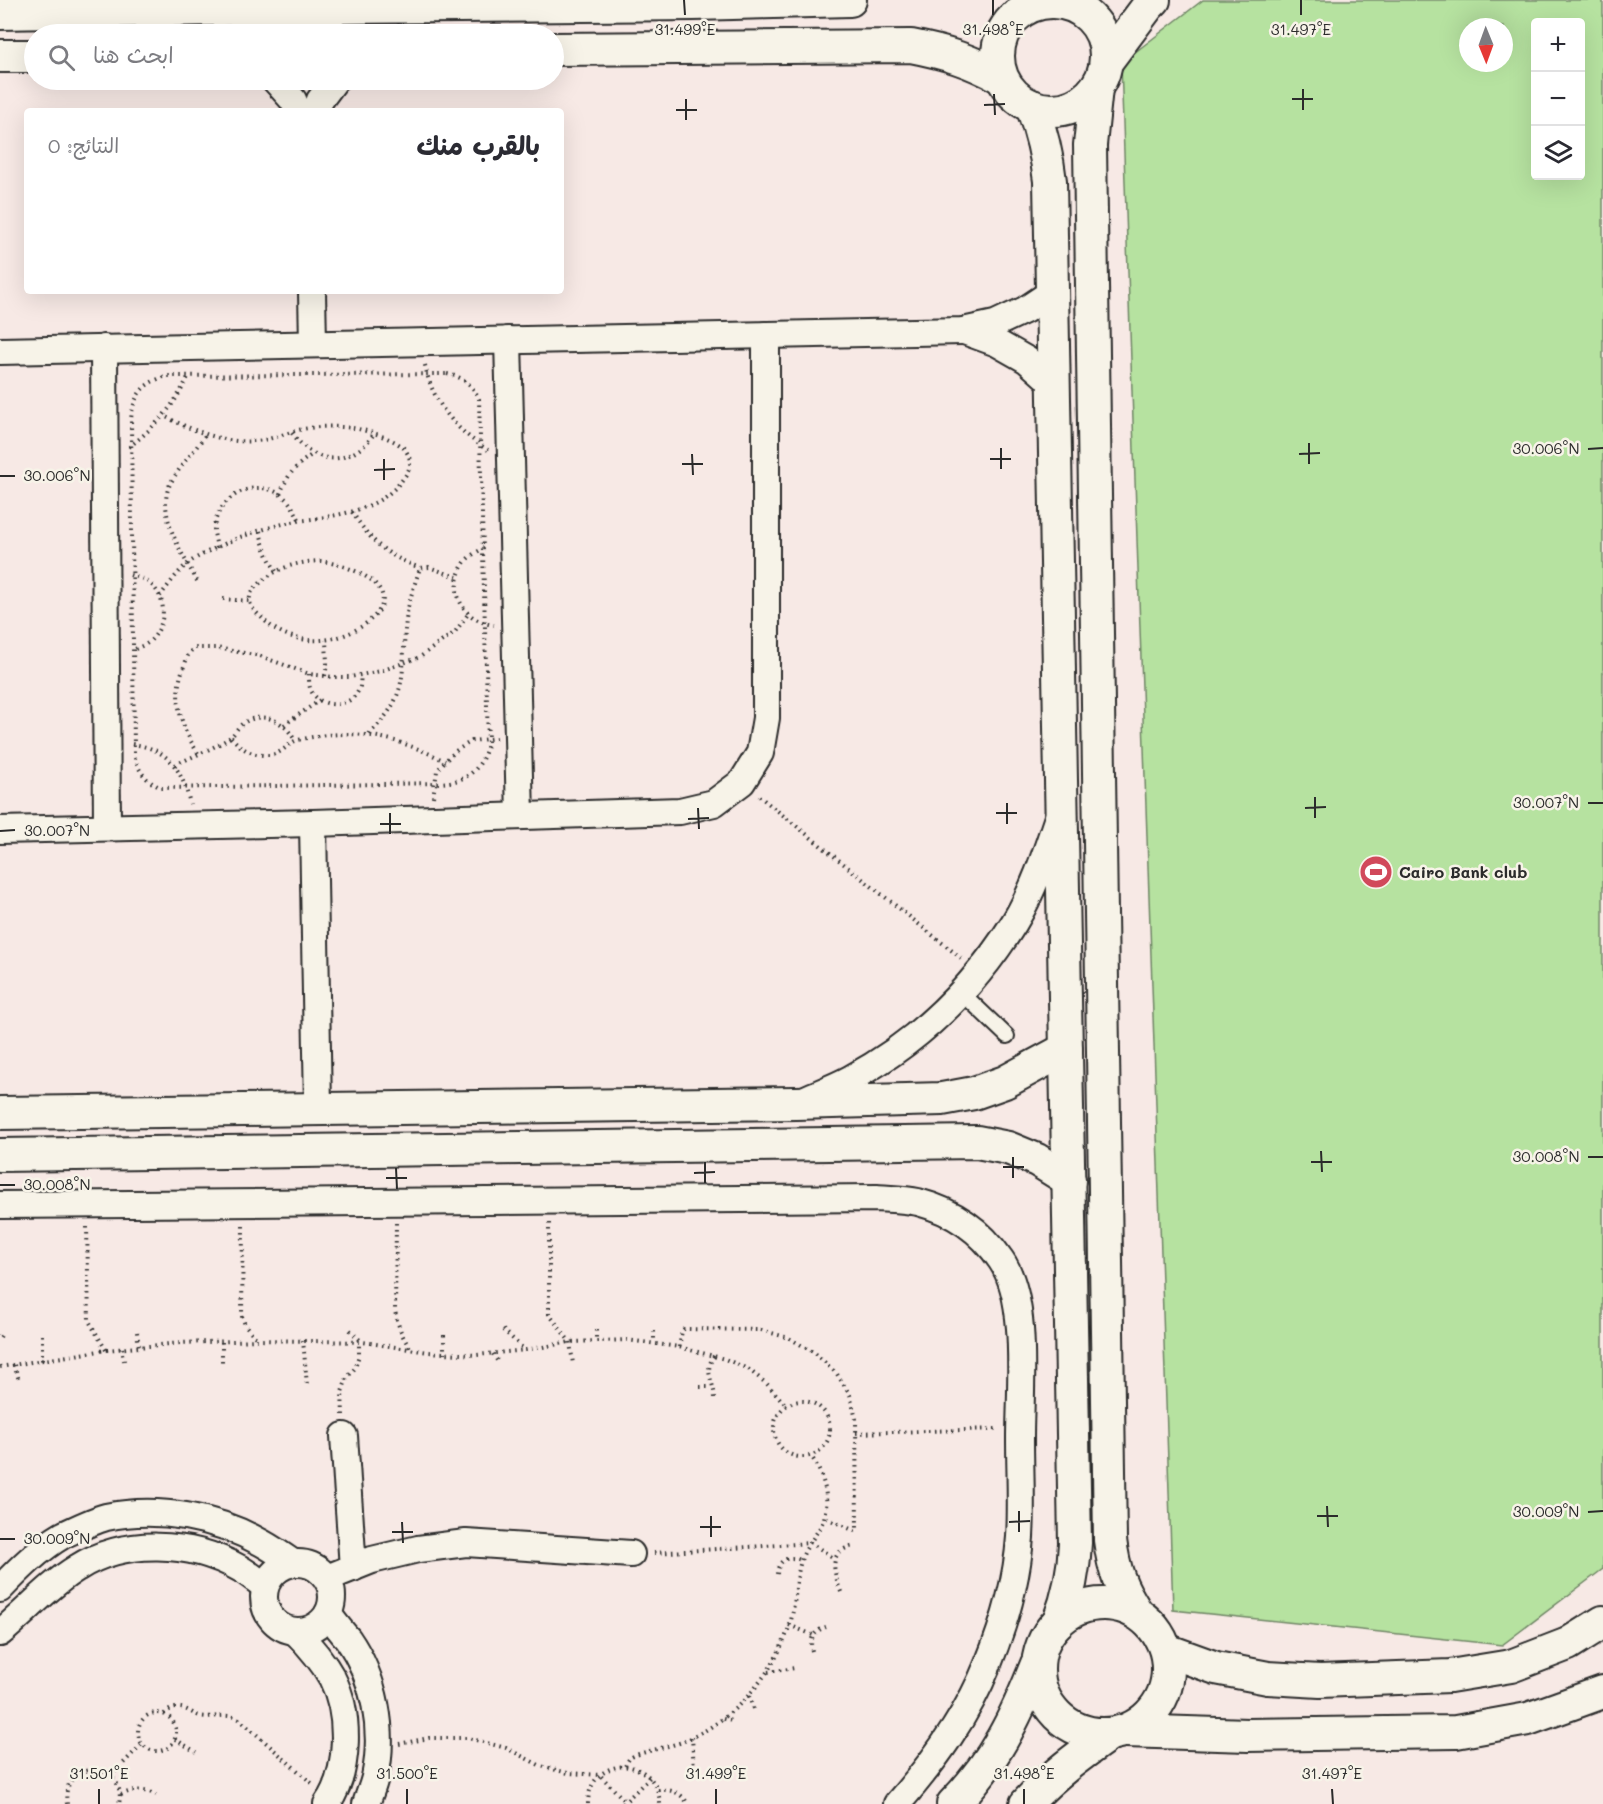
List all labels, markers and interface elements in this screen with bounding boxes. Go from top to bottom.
north arrow [1459,18,1513,72]
map controls [1531,18,1585,180]
button: + [1531,18,1585,72]
text: 31.499°E [655,19,716,39]
text: 31.498°E [962,19,1024,39]
text: 31.497°E [1271,19,1332,39]
search box [24,24,564,90]
text: ابحث هنا [93,40,174,69]
icon: search [45,41,78,74]
button: − [1531,72,1585,126]
button: layers [1531,126,1585,180]
text: بالقرب منك [417,128,540,162]
text: النتائج: 0 [48,132,119,158]
text: 30.006°N [1513,438,1579,458]
text: 30.006°N [24,465,90,485]
text: 30.007°N [1513,792,1579,812]
text: 30.007°N [24,820,90,840]
sports icon: Cairo Bank club [1358,854,1394,890]
place label: Cairo Bank club [1399,861,1527,882]
text: 30.008°N [1513,1146,1579,1166]
text: 30.008°N [24,1174,90,1194]
text: 30.009°N [1513,1501,1579,1521]
text: 30.009°N [24,1528,90,1548]
text: 31.501°E [69,1763,129,1783]
text: 31.500°E [376,1763,438,1783]
text: 31.499°E [686,1763,747,1783]
text: 31.498°E [993,1763,1055,1783]
text: 31.497°E [1302,1763,1363,1783]

